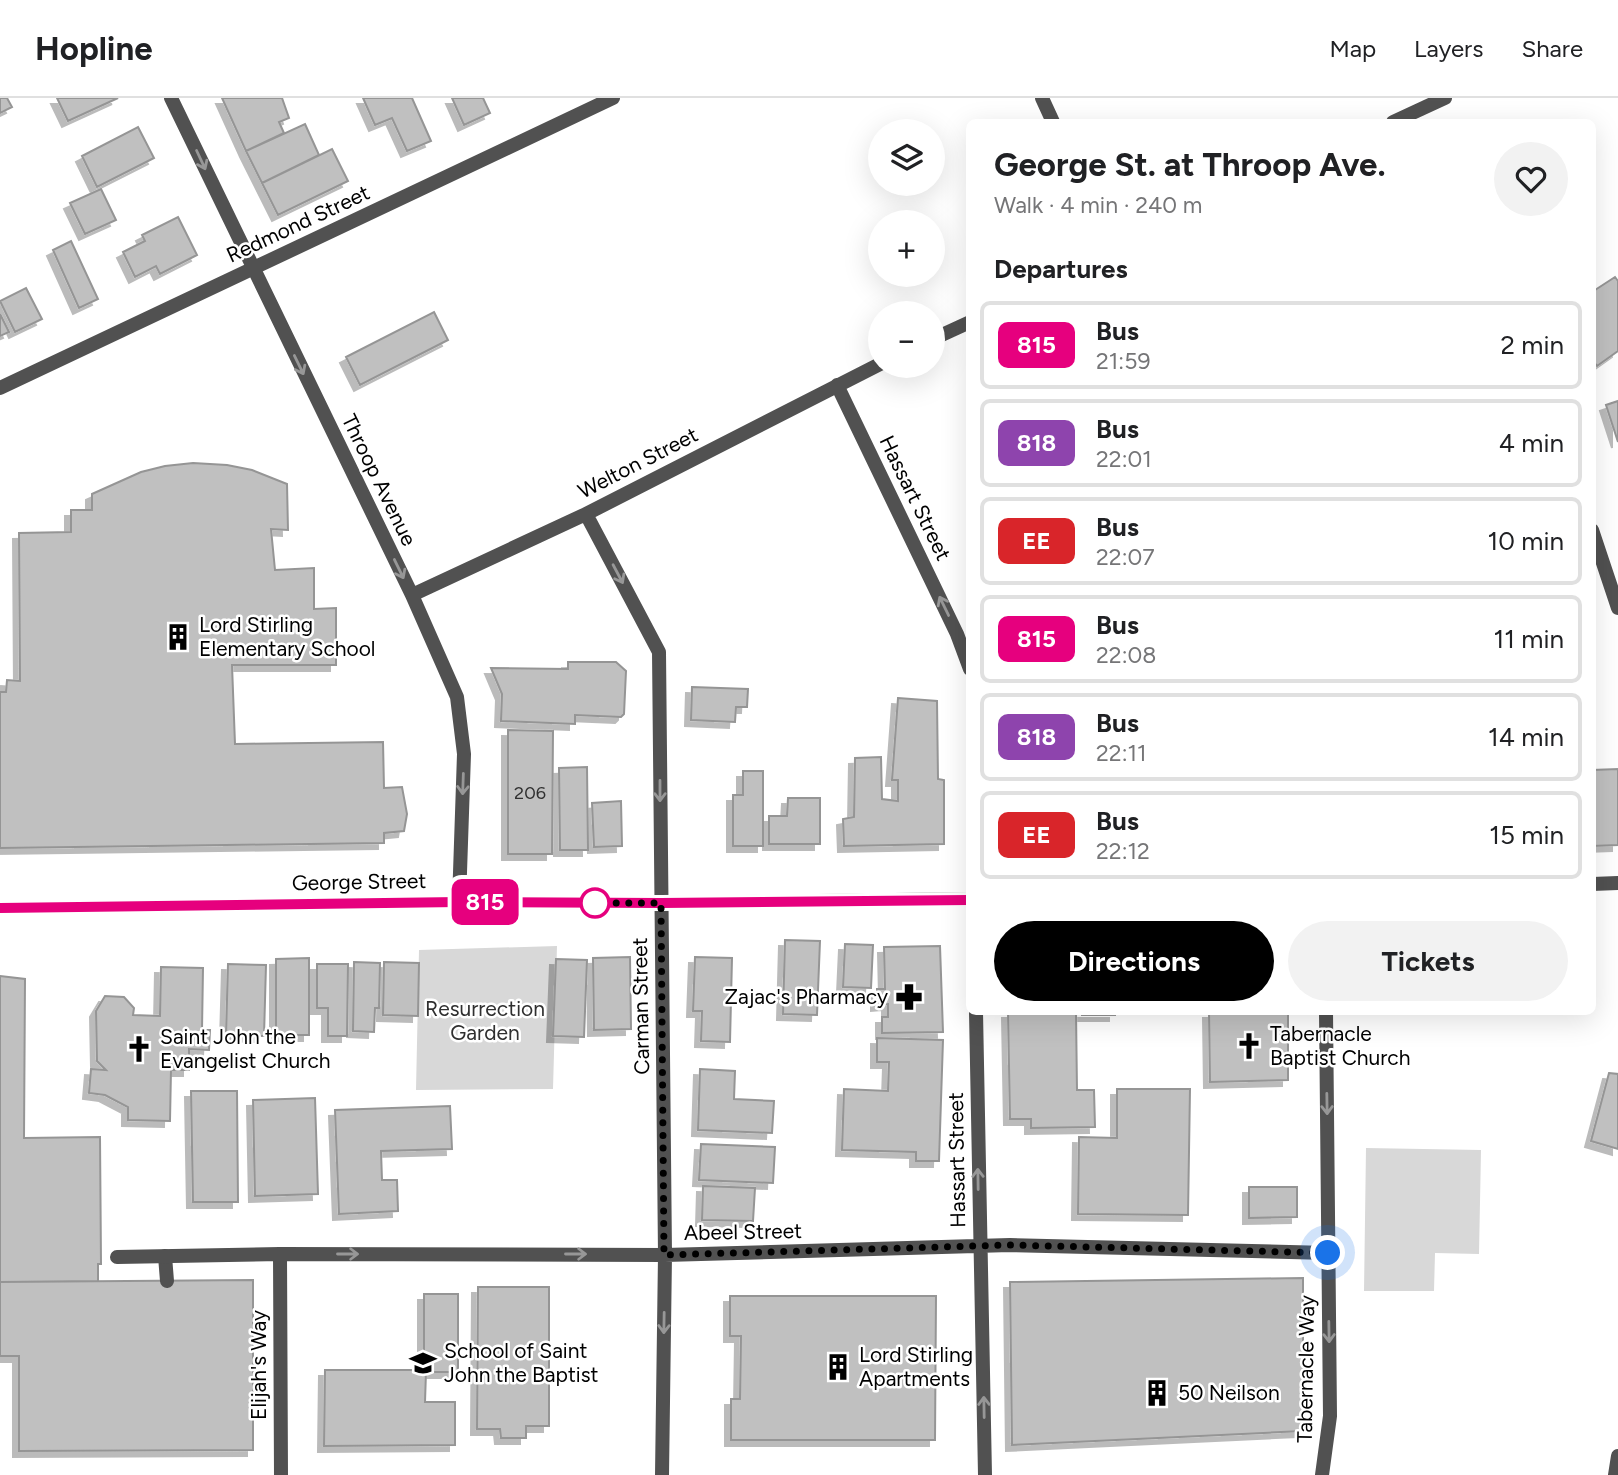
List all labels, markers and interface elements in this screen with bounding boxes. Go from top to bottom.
text: Hopline [35,29,153,68]
text: Map [1329,34,1376,63]
text: Layers [1414,34,1483,63]
text: Share [1521,34,1583,63]
map controls [868,119,945,378]
button: layers [868,119,945,196]
button: heart [1494,142,1568,216]
text: George St. at Throop Ave. [994,145,1386,184]
one-way arrow [194,149,208,170]
street label: Redmond Street [222,179,373,268]
text: Walk · 4 min · 240 m [994,191,1202,219]
button: + [868,210,945,287]
text: Departures [994,253,1128,285]
button: − [868,301,945,378]
text: Bus [1096,315,1139,347]
text: 2 min [1500,329,1564,361]
text: 815 [1017,330,1056,359]
text: 21:59 [1096,347,1150,375]
one-way arrow [293,354,307,375]
street label: Throop Avenue [337,410,422,550]
text: Bus [1096,413,1139,445]
street label: Welton Street [574,422,702,503]
text: 4 min [1499,427,1564,459]
text: 818 [1017,428,1056,457]
street label: Hassart Street [874,431,956,564]
text: 22:01 [1096,445,1152,473]
text: Bus [1096,511,1139,543]
text: 10 min [1488,525,1564,557]
text: EE [1022,526,1051,555]
text: 22:07 [1096,543,1155,571]
one-way arrow [393,558,407,579]
one-way arrow [611,563,625,584]
one-way arrow [936,596,950,617]
text: Bus [1096,609,1139,641]
place label: Lord Stirling Elementary School [199,612,375,661]
building icon: Lord Stirling Elementary School [163,622,193,652]
text: 11 min [1493,623,1564,655]
text: 815 [1017,624,1056,653]
text: 22:08 [1096,641,1156,669]
text: Bus [1096,707,1139,739]
text: 14 min [1488,721,1564,753]
text: 818 [1017,722,1056,751]
text: 22:11 [1096,739,1147,767]
one-way arrow [456,772,469,795]
one-way arrow [653,779,667,802]
house number: 206 [514,782,546,804]
text: Bus [1096,805,1139,837]
text: 15 min [1489,819,1564,851]
text: EE [1022,820,1051,849]
text: 22:12 [1096,837,1150,865]
street label: George Street [292,868,427,895]
line badge: 815 [445,879,525,925]
text: 815 [466,887,504,916]
unlabelled marker [580,888,610,918]
button: Directions [994,921,1274,1001]
button: Tickets [1288,921,1568,1001]
street label: Carman Street [627,937,654,1075]
pharmacy icon: Zajac's Pharmacy [894,982,924,1012]
place label: Zajac's Pharmacy [725,984,888,1009]
park label: Resurrection Garden [425,996,545,1045]
place label: Tabernacle Baptist Church [1270,1021,1410,1070]
place label: Saint John the Evangelist Church [160,1024,330,1073]
church icon: Tabernacle Baptist Church [1234,1031,1264,1061]
church icon: Saint John the Evangelist Church [124,1034,154,1064]
street label: Hassart Street [943,1092,970,1228]
one-way arrow [1320,1092,1334,1115]
one-way arrow [972,1168,985,1191]
street label: Abeel Street [684,1218,802,1245]
your location [1310,1235,1345,1270]
one-way arrow [337,1247,360,1261]
one-way arrow [564,1247,587,1261]
street label: Tabernacle Way [1292,1295,1319,1443]
street label: Elijah's Way [246,1310,271,1420]
one-way arrow [657,1311,671,1334]
one-way arrow [1322,1320,1336,1343]
place label: School of Saint John the Baptist [444,1338,598,1387]
place label: Lord Stirling Apartments [859,1342,973,1391]
school or university icon: School of Saint John the Baptist [408,1348,438,1378]
building icon: Lord Stirling Apartments [823,1352,853,1382]
building icon: 50 Neilson [1142,1378,1172,1408]
place label: 50 Neilson [1178,1380,1280,1405]
one-way arrow [977,1396,991,1419]

